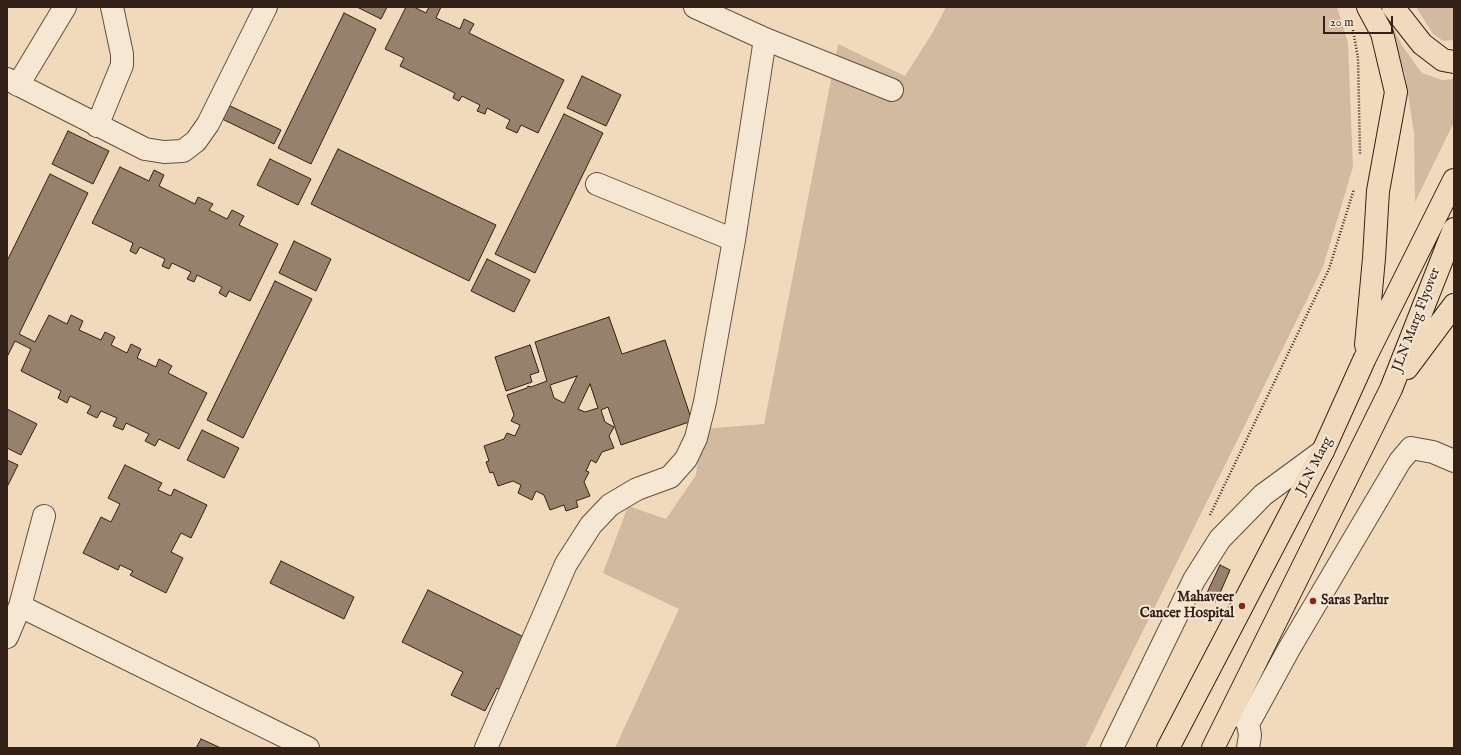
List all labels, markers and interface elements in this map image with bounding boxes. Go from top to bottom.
scale bar [1325,8,1395,34]
text: 20 m [1330,15,1353,30]
street label: JLN Marg Flyover [1389,266,1445,374]
street label: JLN Marg [1293,434,1337,498]
place label: Mahaveer Cancer Hospital [1140,590,1234,622]
place label: Saras Parlur [1321,593,1389,609]
marker: Saras Parlur [1308,596,1318,606]
marker: Mahaveer Cancer Hospital [1237,601,1247,611]

